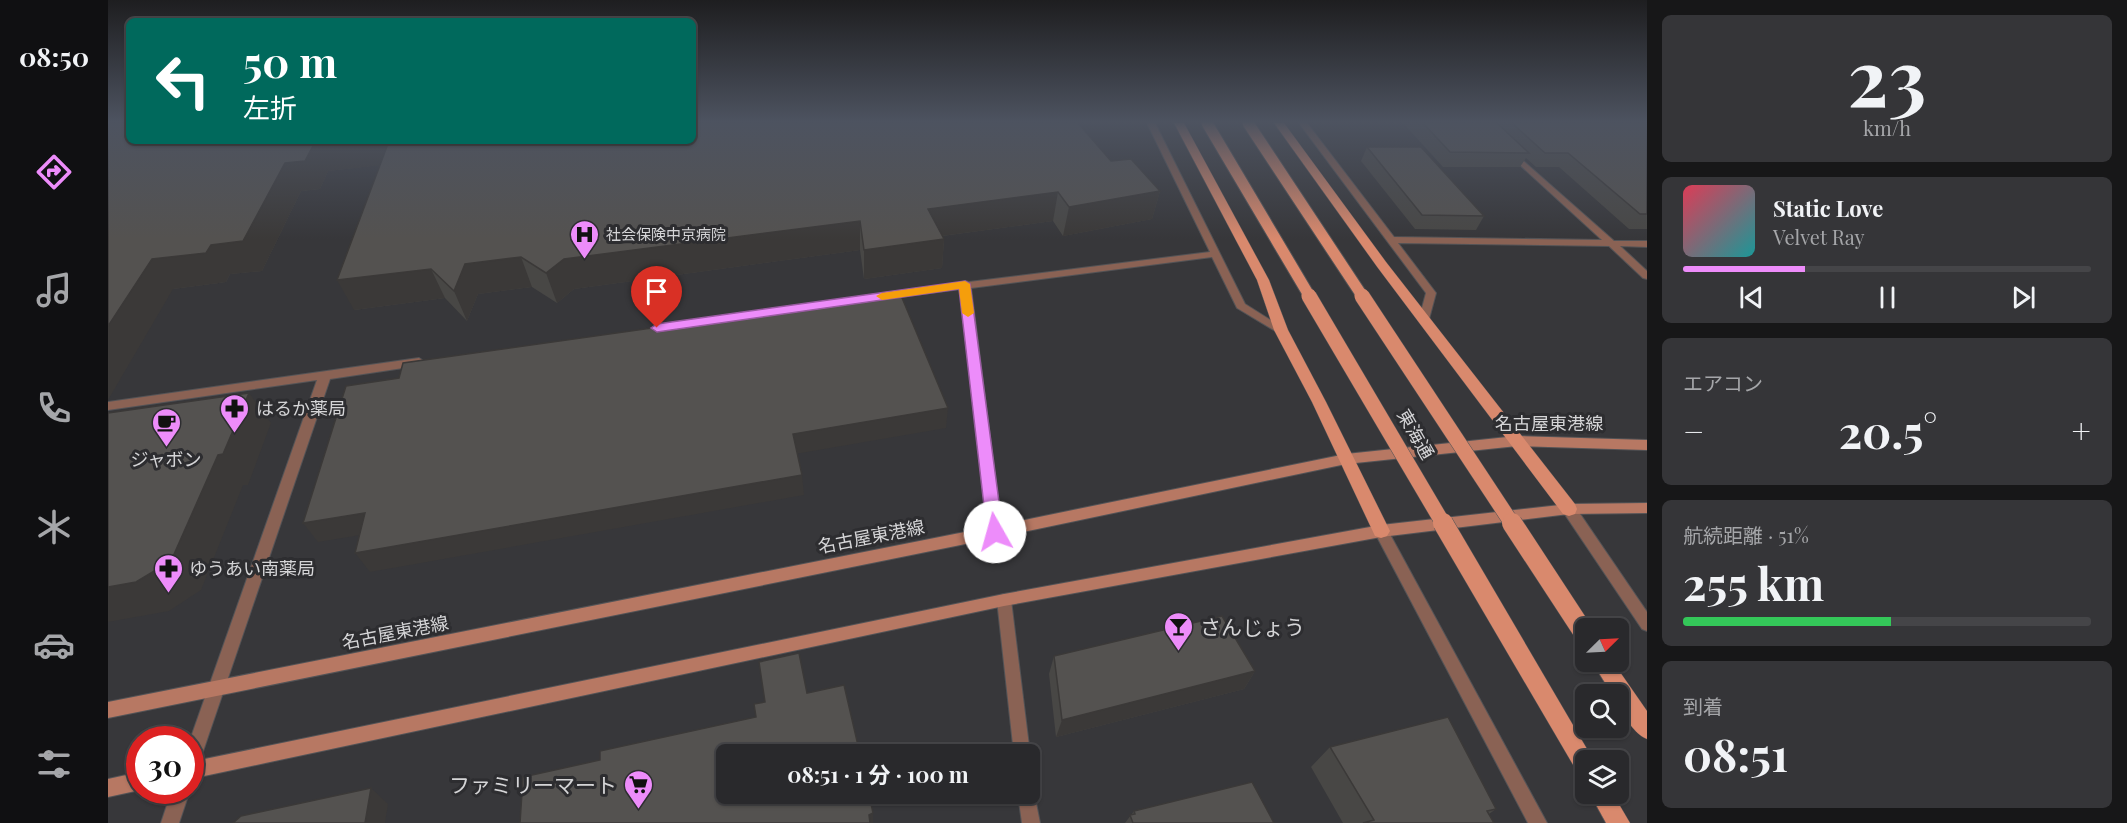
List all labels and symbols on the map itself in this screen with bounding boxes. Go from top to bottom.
hospital icon: 社会保険中京病院 [569,218,601,260]
place label: 社会保険中京病院 [606,224,726,244]
pin [631,266,682,328]
pharmacy icon: はるか薬局 [219,392,251,434]
place label: はるか薬局 [256,396,346,420]
street label: 東海通 [1392,405,1440,463]
cafe icon: ジャボン [150,406,182,448]
street label: 名古屋東港線 [1495,411,1603,435]
place label: ジャボン [130,447,202,471]
position arrow [963,500,1027,564]
street label: 名古屋東港線 [816,514,926,558]
pharmacy icon: ゆうあい南薬局 [152,552,184,594]
place label: ゆうあい南薬局 [189,556,315,580]
street label: 名古屋東港線 [340,610,450,654]
bar icon: さんじょう [1163,610,1195,652]
place label: さんじょう [1200,612,1305,640]
north arrow [1575,618,1629,672]
speed limit sign: 30 [126,726,204,804]
supermarket icon: ファミリーマート [622,768,654,810]
place label: ファミリーマート [449,770,617,798]

